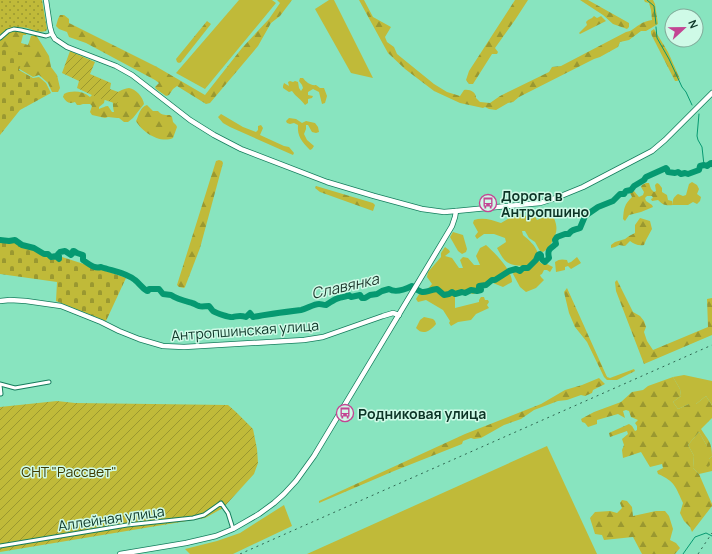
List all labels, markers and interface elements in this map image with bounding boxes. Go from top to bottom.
north arrow [664,8,704,48]
text: N [685,18,702,31]
place label: Дорога в Антропшино [501,186,590,221]
bus stop icon: Дорога в Антропшино [478,193,498,213]
water label: Славянка [309,268,381,304]
street label: Антропшинская улица [170,315,320,345]
bus stop icon: Родниковая улица [335,403,355,423]
place label: Родниковая улица [358,404,486,423]
park label: СНТ "Рассвет" [21,462,117,481]
street label: Аллейная улица [57,501,165,535]

